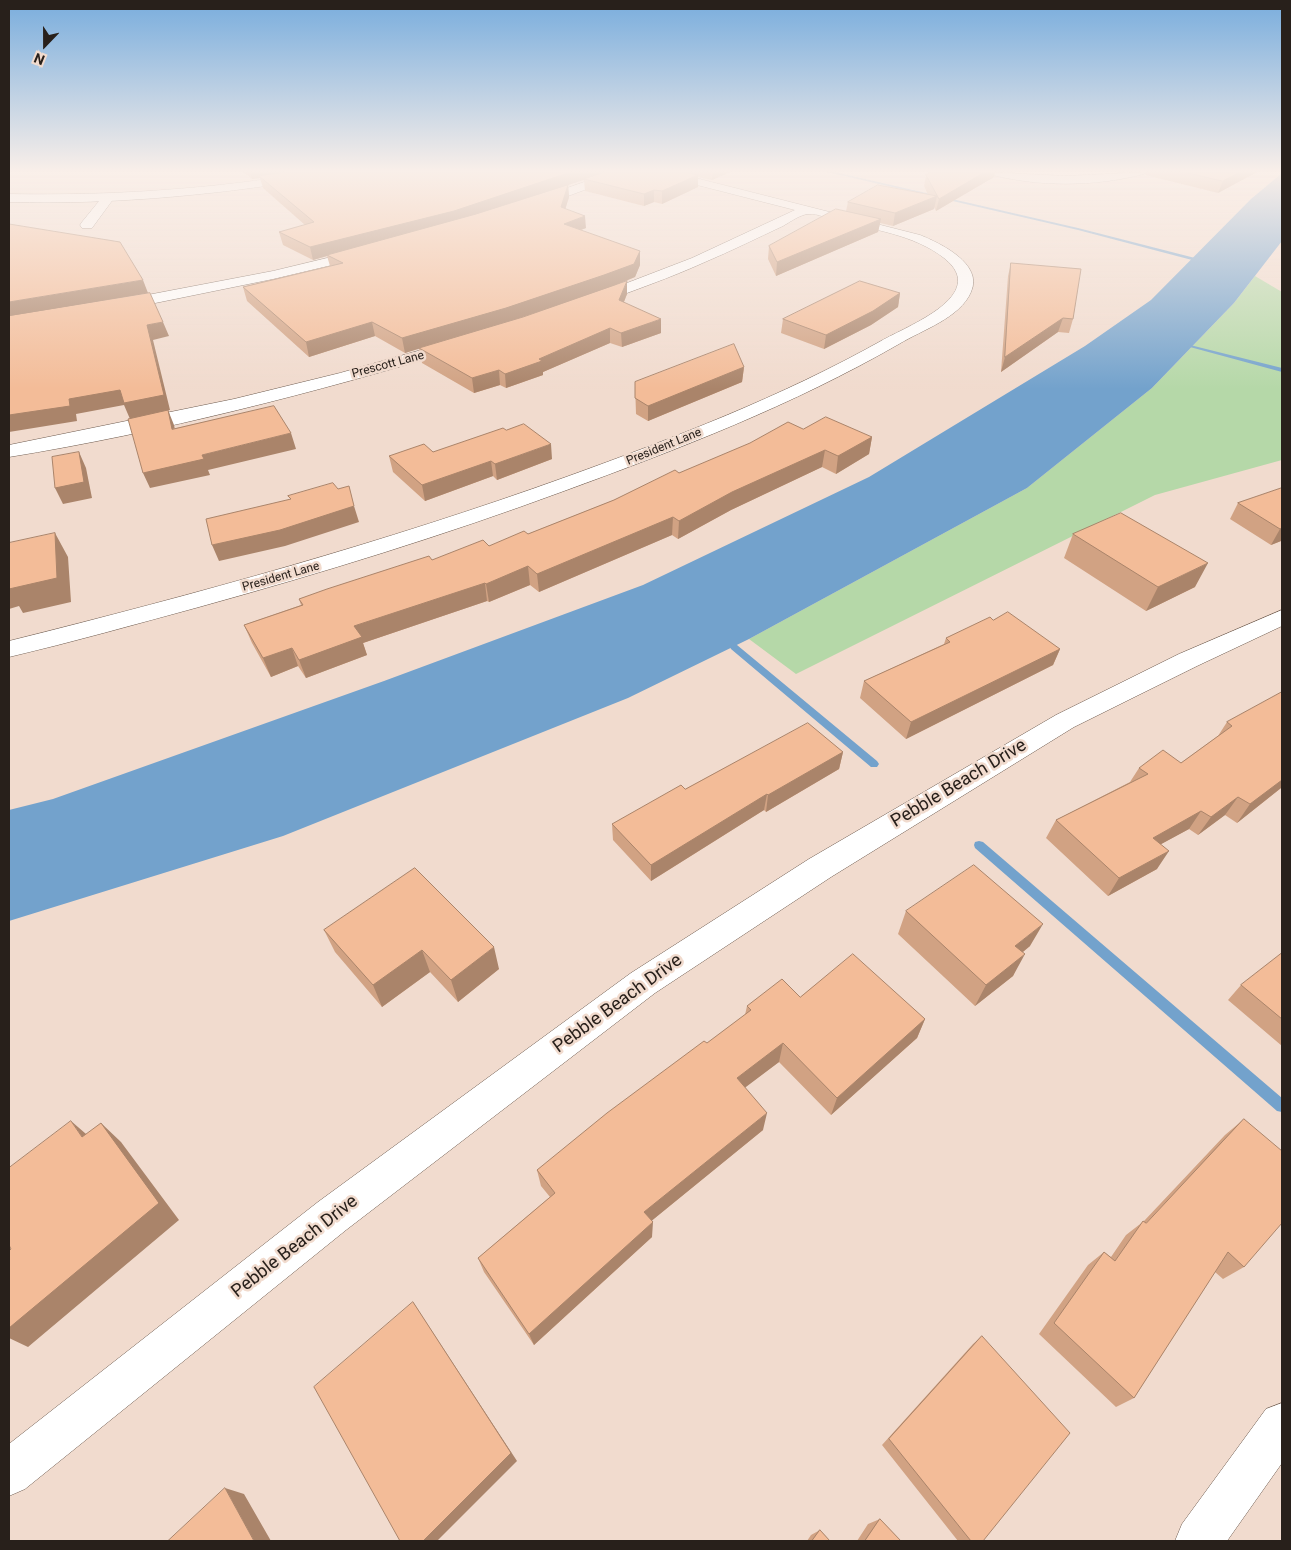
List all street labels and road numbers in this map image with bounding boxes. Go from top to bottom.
street label: Prescott Lane [350,348,426,382]
street label: President Lane [624,425,704,469]
street label: President Lane [241,559,321,595]
street label: Pebble Beach Drive [887,735,1031,833]
street label: Pebble Beach Drive [549,950,687,1058]
street label: Pebble Beach Drive [228,1191,362,1303]

